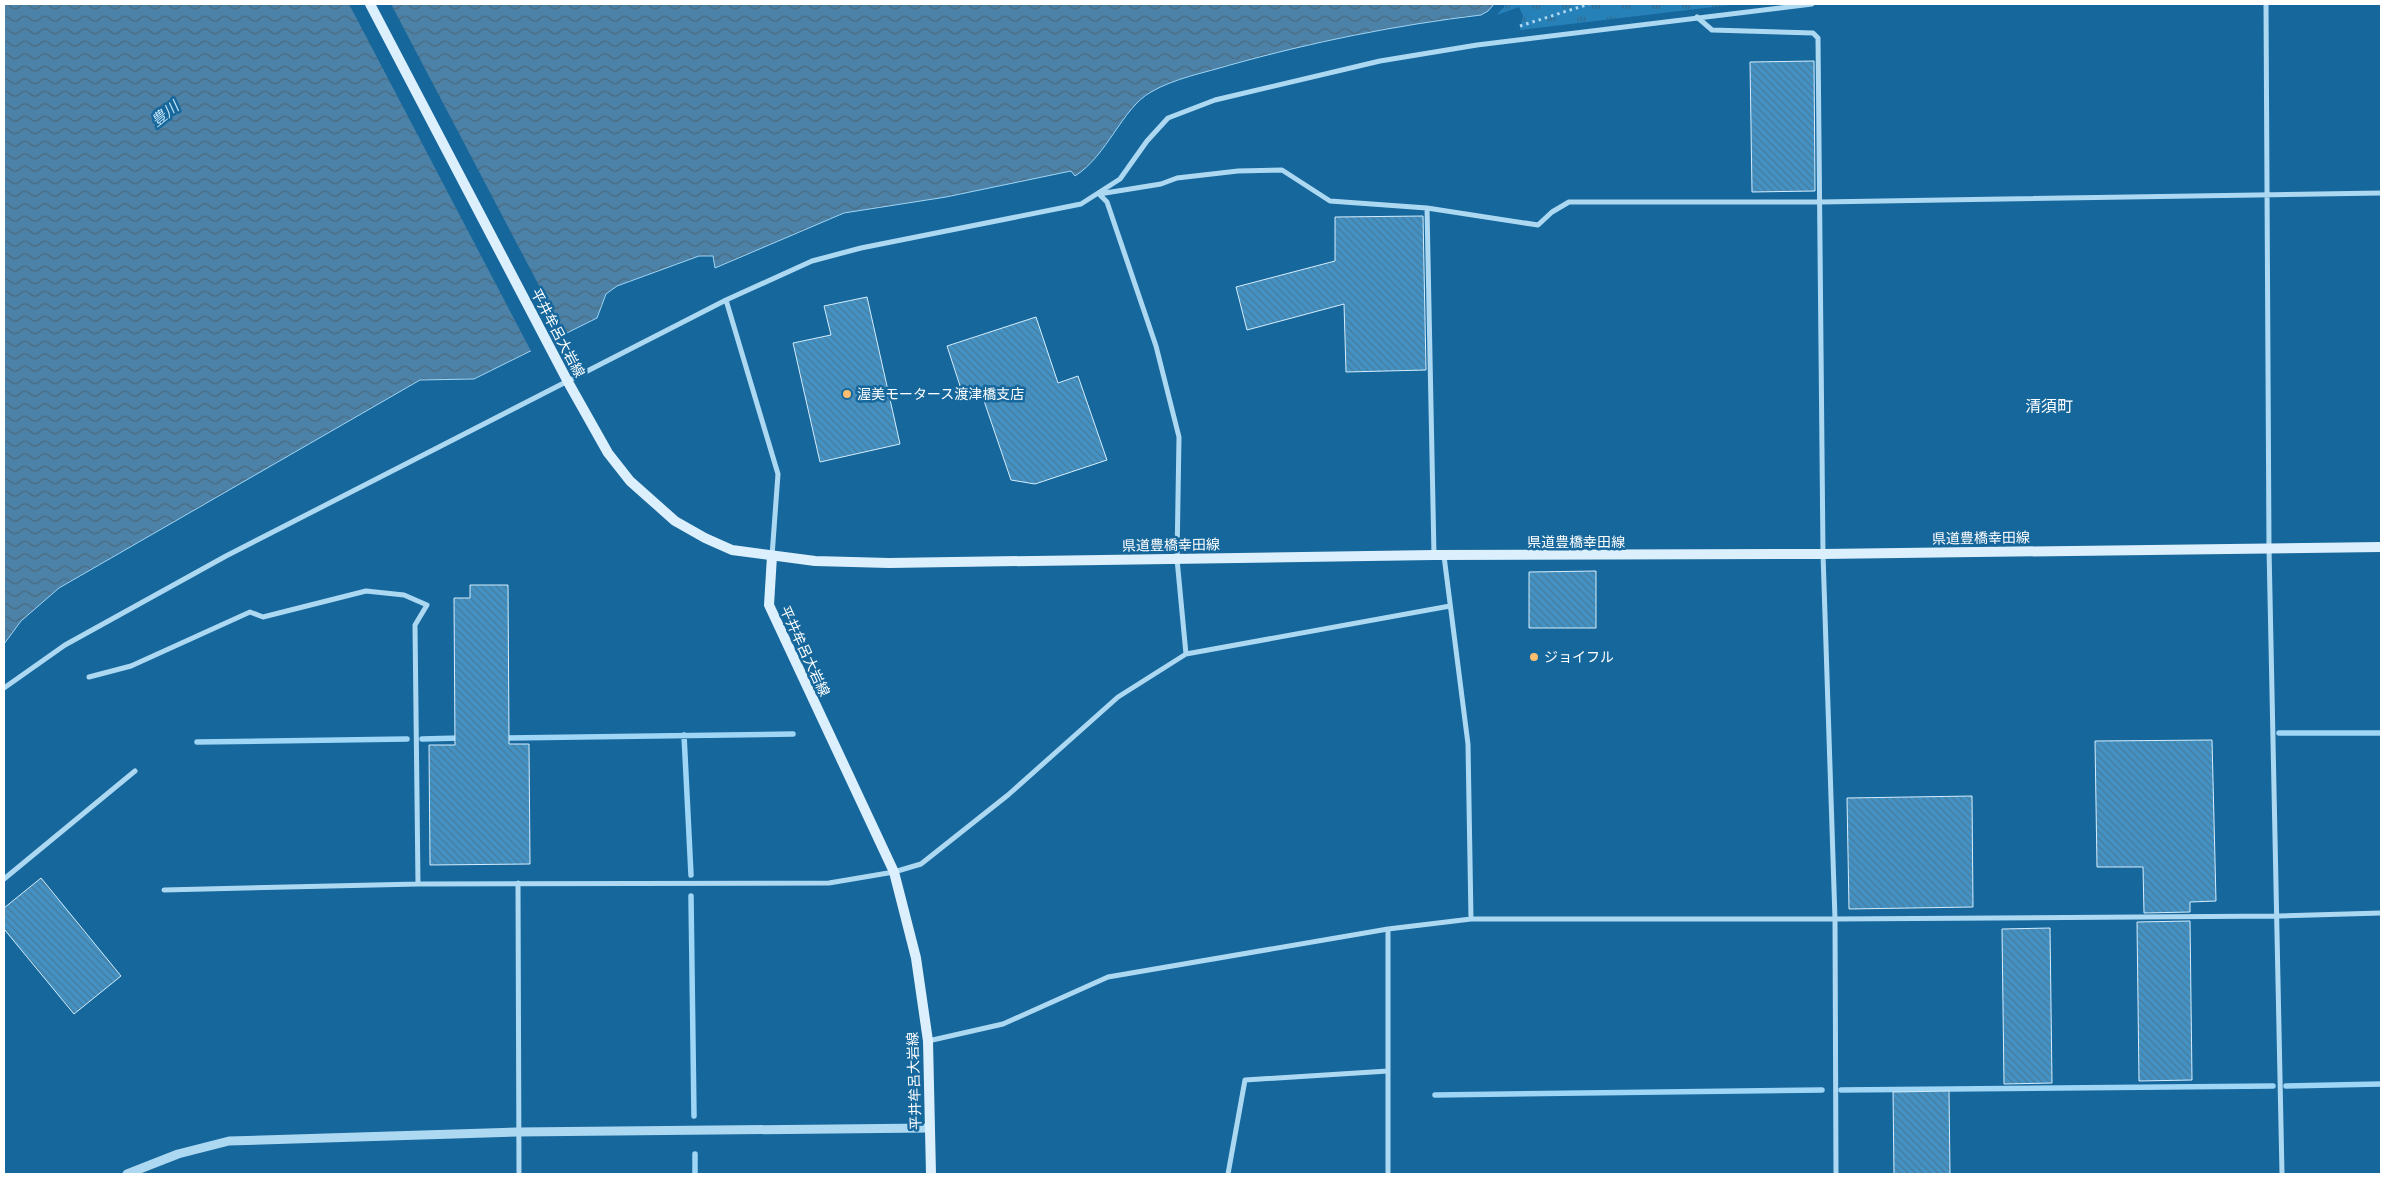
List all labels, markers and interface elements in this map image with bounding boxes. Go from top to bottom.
water label: 豊川 [146,94,185,132]
street label: 平井牟呂大岩線 [526,285,591,381]
place label: 渥美モータース渡津橋支店 [857,383,1024,404]
marker: 渥美モータース渡津橋支店 [841,388,853,400]
district label: 清須町 [2025,394,2073,418]
street label: 県道豊橋幸田線 [1932,526,2030,549]
street label: 県道豊橋幸田線 [1527,531,1625,552]
street label: 県道豊橋幸田線 [1122,533,1220,556]
street label: 平井牟呂大岩線 [775,602,836,700]
place label: ジョイフル [1544,646,1614,667]
marker: ジョイフル [1528,651,1540,663]
street label: 平井牟呂大岩線 [901,1032,926,1130]

